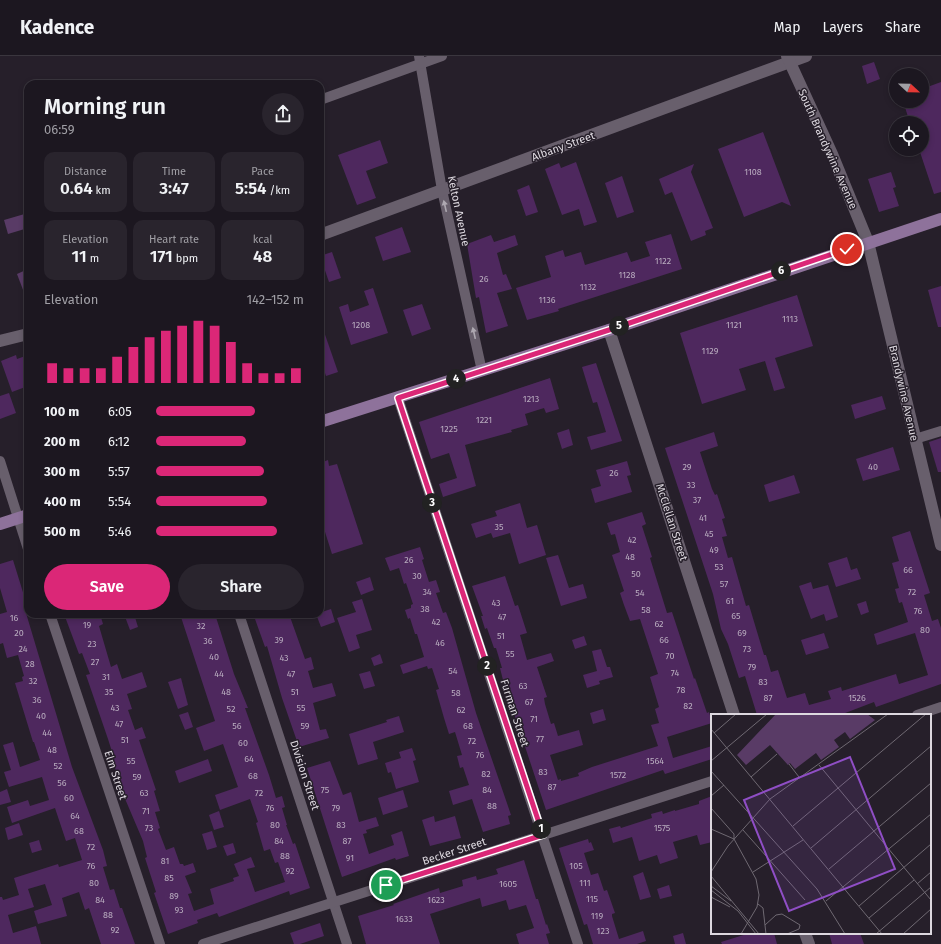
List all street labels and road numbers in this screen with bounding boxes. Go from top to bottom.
street label: South Brandywine Avenue [795,87,860,211]
street label: Albany Street [530,129,597,164]
street label: Kelton Avenue [445,175,472,248]
street label: Brandywine Avenue [886,344,921,442]
street label: McClellan Street [653,482,690,563]
street label: Furman Street [497,678,532,749]
street label: Division Street [287,739,322,812]
street label: Elm Street [101,749,130,802]
street label: Becker Street [421,835,488,868]

